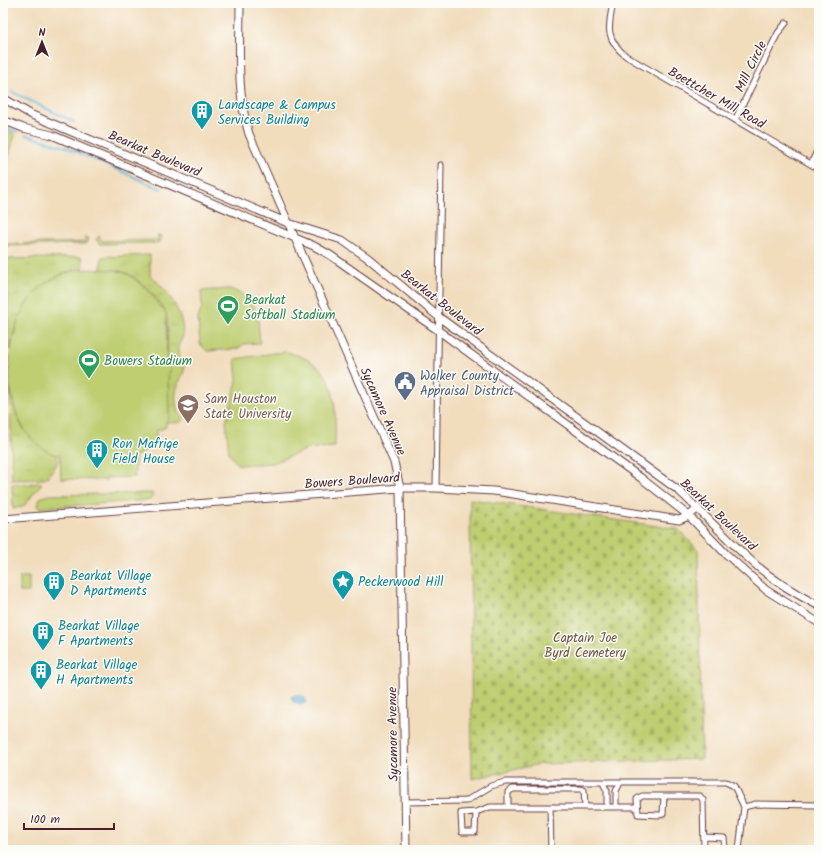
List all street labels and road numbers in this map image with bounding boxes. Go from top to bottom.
street label: Mill Circle [730,37,773,96]
street label: Boettcher Mill Road [664,62,769,135]
street label: Bearkat Boulevard [105,125,204,184]
street label: Bearkat Boulevard [396,264,487,342]
street label: Sycamore Avenue [354,364,412,459]
street label: Bowers Boulevard [304,468,401,495]
street label: Bearkat Boulevard [675,474,762,557]
street label: Sycamore Avenue [382,686,405,782]

